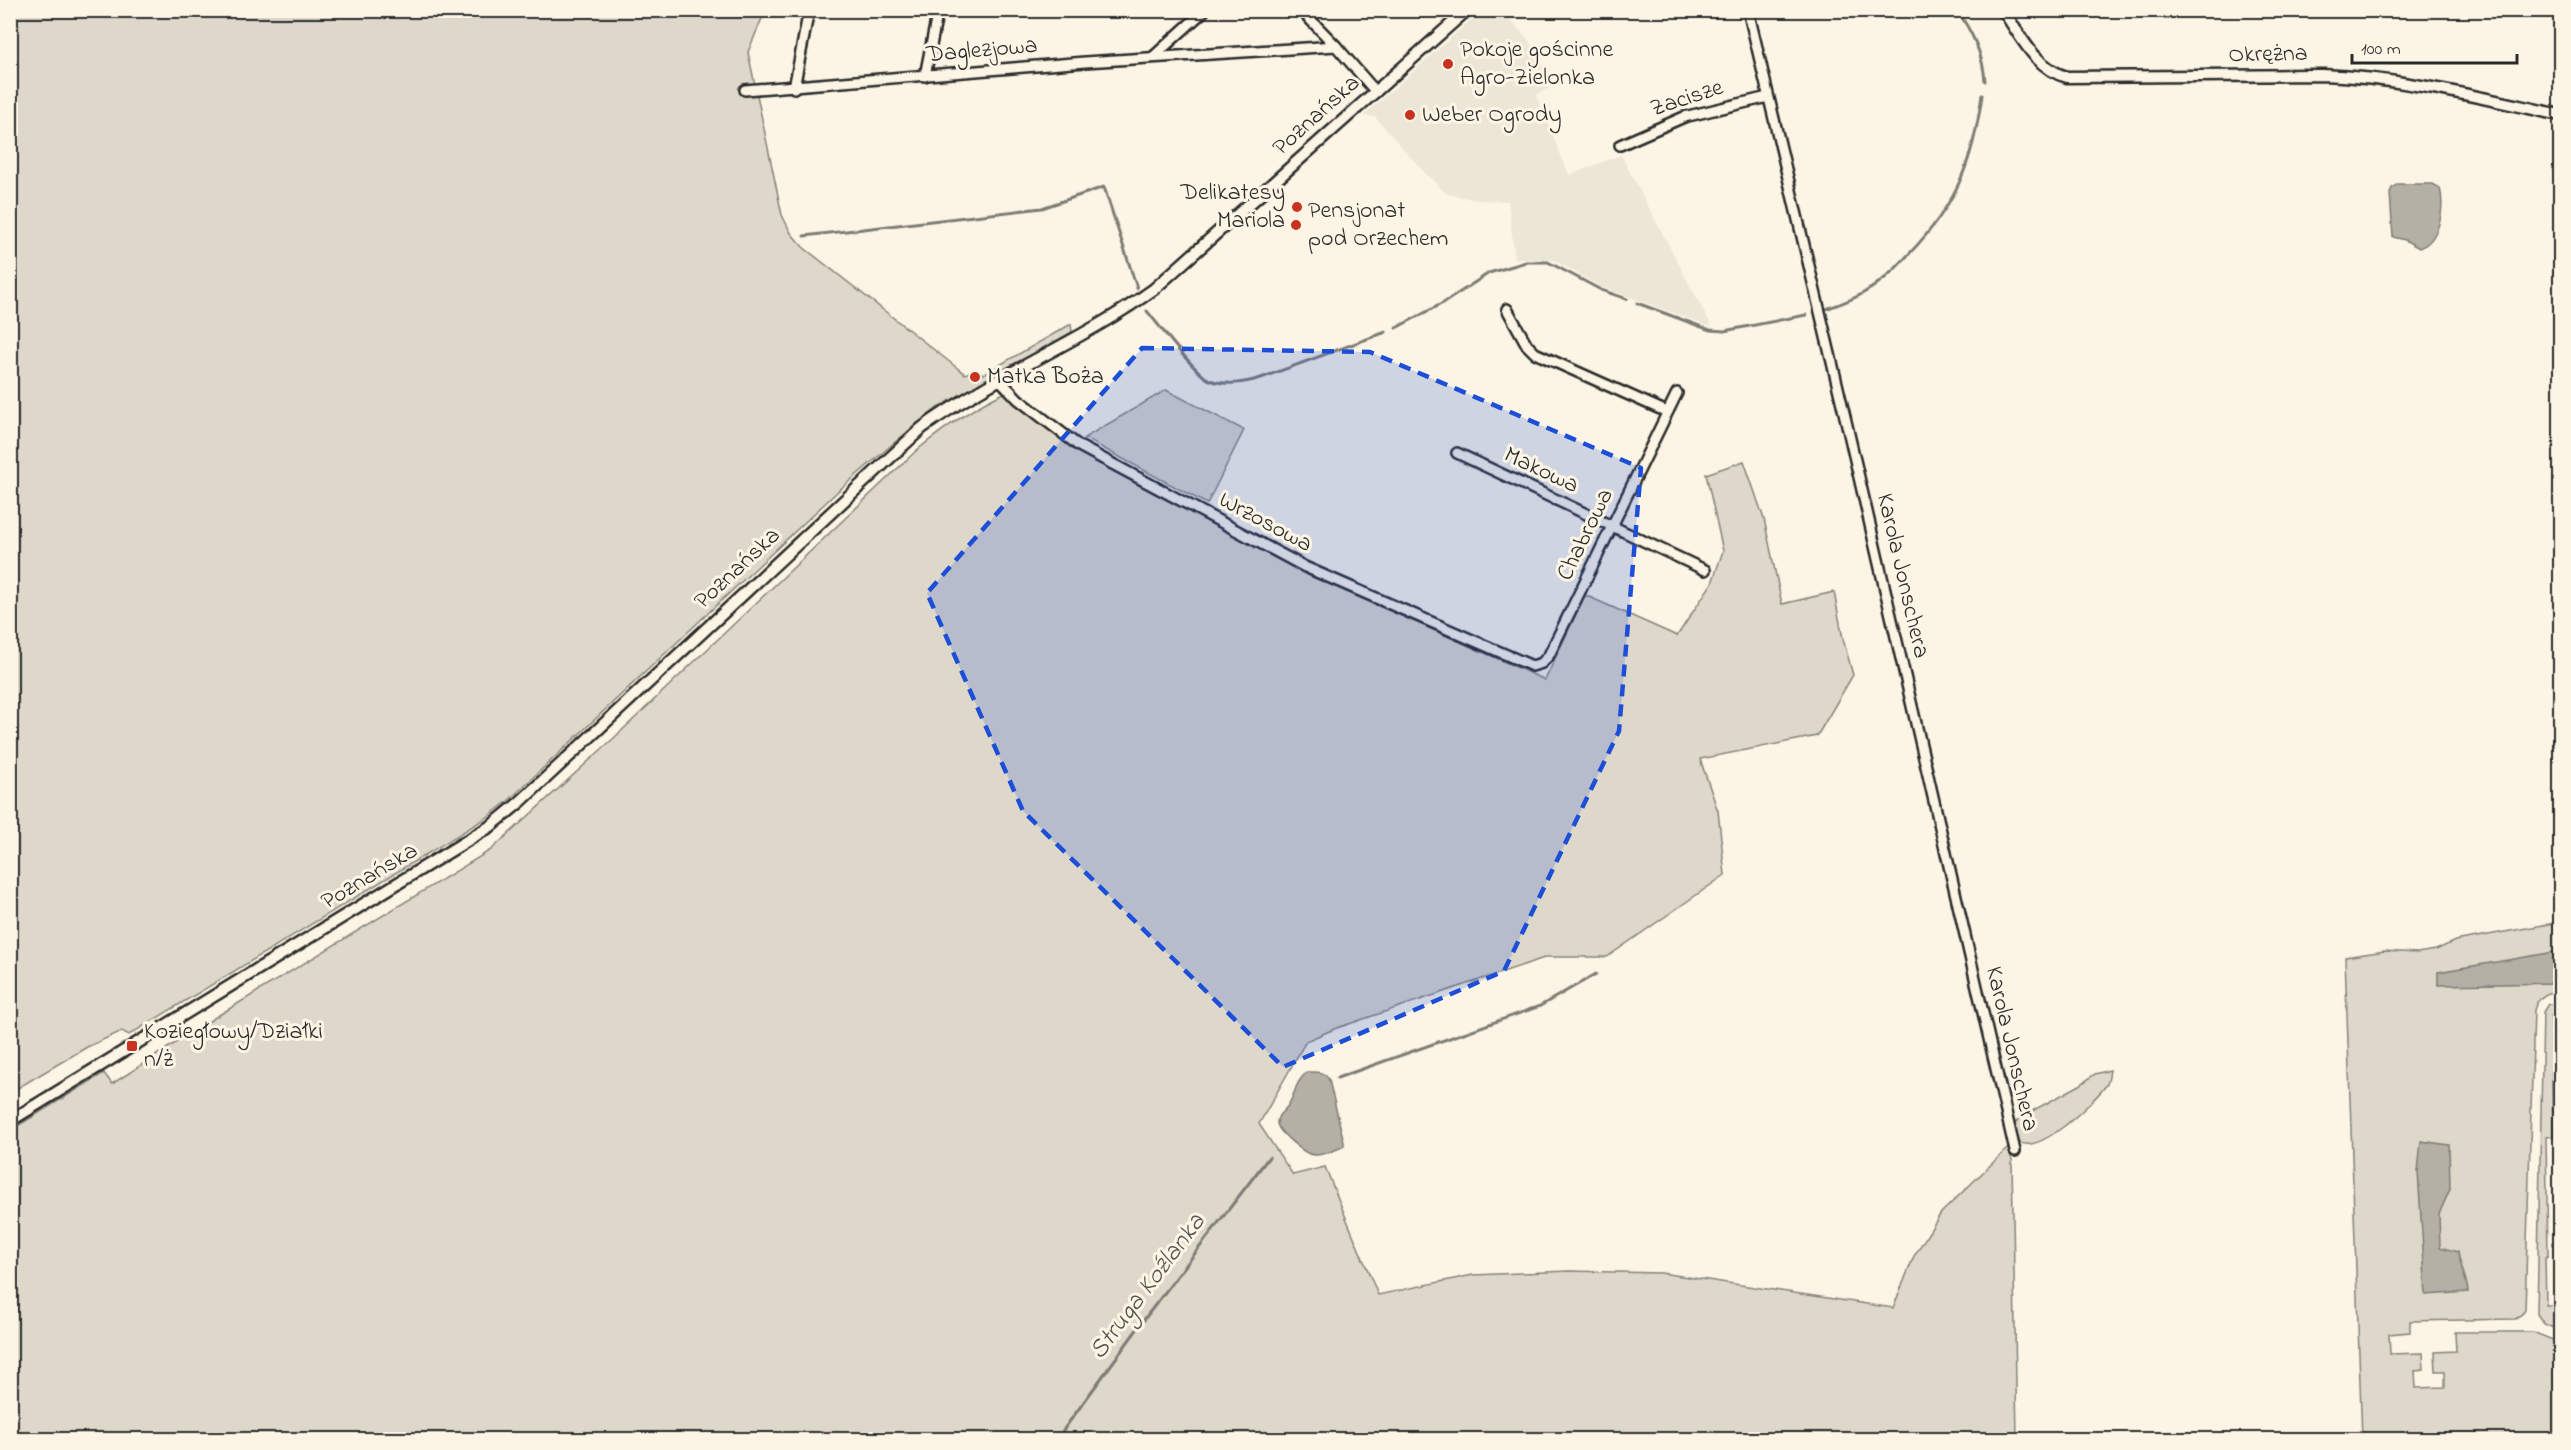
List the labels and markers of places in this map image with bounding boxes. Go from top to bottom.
place label: Pokoje gościnne Agro-Zielonka [1460,33,1613,96]
marker: Pokoje gościnne Agro-Zielonka [1441,57,1455,71]
place label: Weber Ogrody [1422,98,1562,134]
marker: Weber Ogrody [1403,108,1417,122]
place label: Delikatesy Mariola [1179,176,1285,239]
place label: Pensjonat pod Orzechem [1308,194,1448,257]
marker: Delikatesy Mariola [1290,200,1304,214]
marker: Pensjonat pod Orzechem [1289,218,1303,232]
place label: Matka Boża [987,360,1104,395]
marker: Matka Boża [968,370,982,384]
place label: Koziegłowy/Działki n/ż [144,1015,323,1078]
marker: Koziegłowy/Działki n/ż [125,1039,139,1053]

